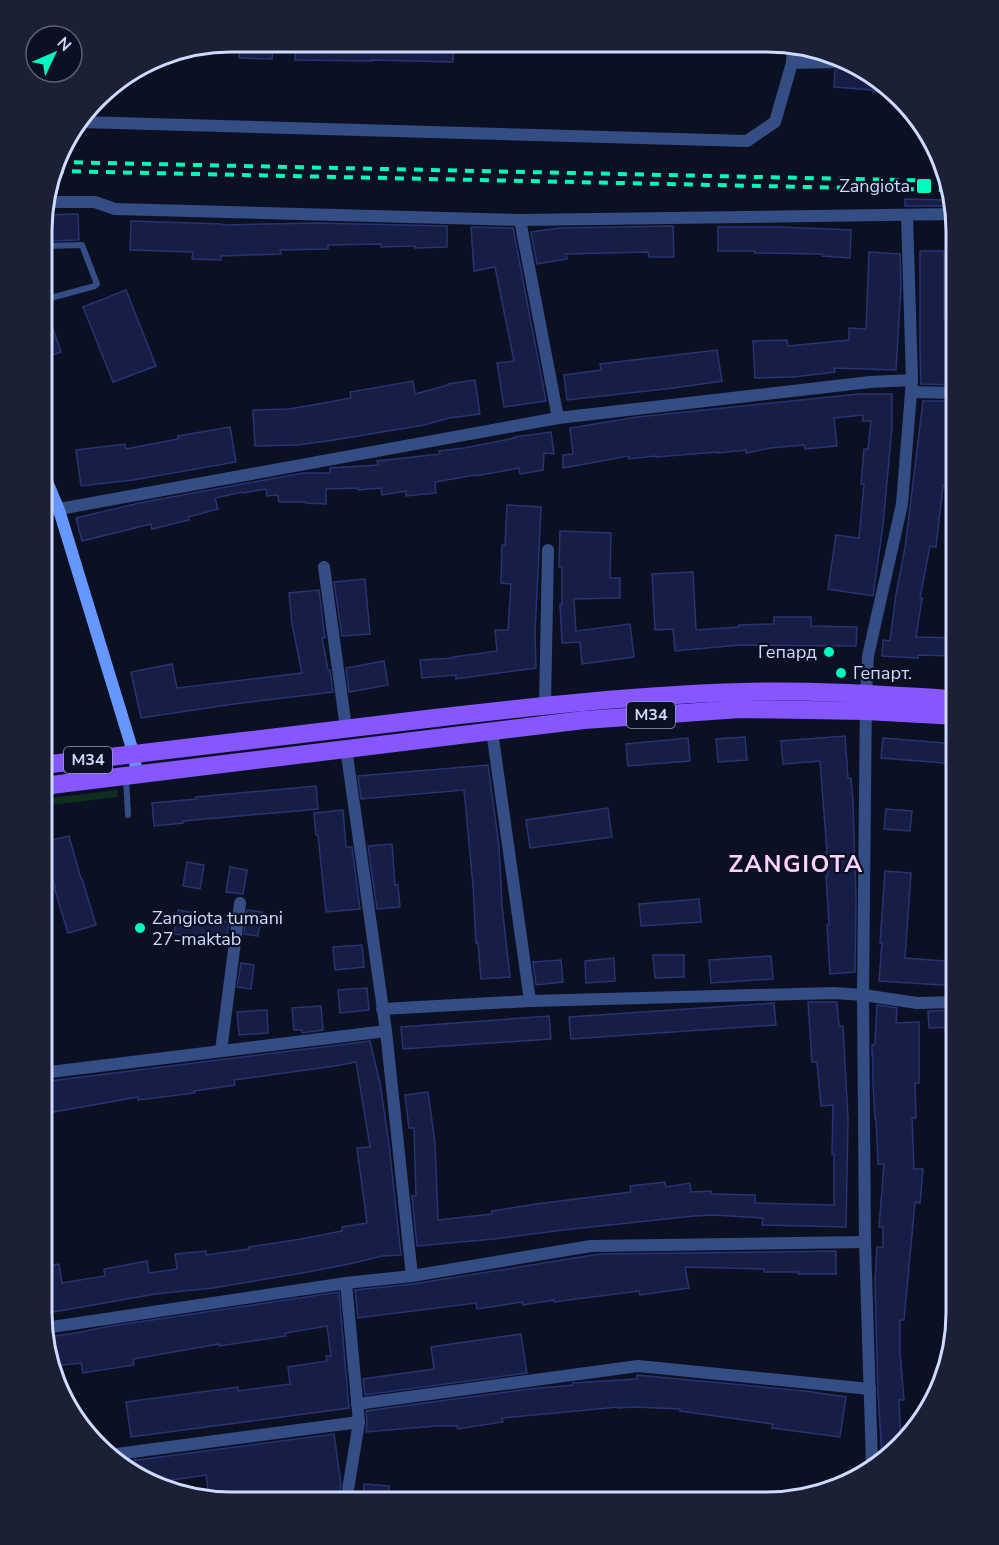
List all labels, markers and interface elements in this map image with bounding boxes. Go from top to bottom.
north arrow [24,24,84,84]
text: N [52,32,76,56]
place label: Zangiota [839,174,910,198]
marker: Zangiota [915,177,933,195]
place label: Гепард [758,640,817,664]
marker: Гепард [822,645,836,659]
place label: Гепарт. [853,661,912,685]
marker: Гепарт. [834,666,848,680]
road number: M34 [627,702,675,728]
road number: M34 [64,747,112,773]
district label: ZANGIOTA [728,848,864,880]
place label: Zangiota tumani 27-maktab [152,906,283,951]
marker: Zangiota tumani 27-maktab [133,921,147,935]

